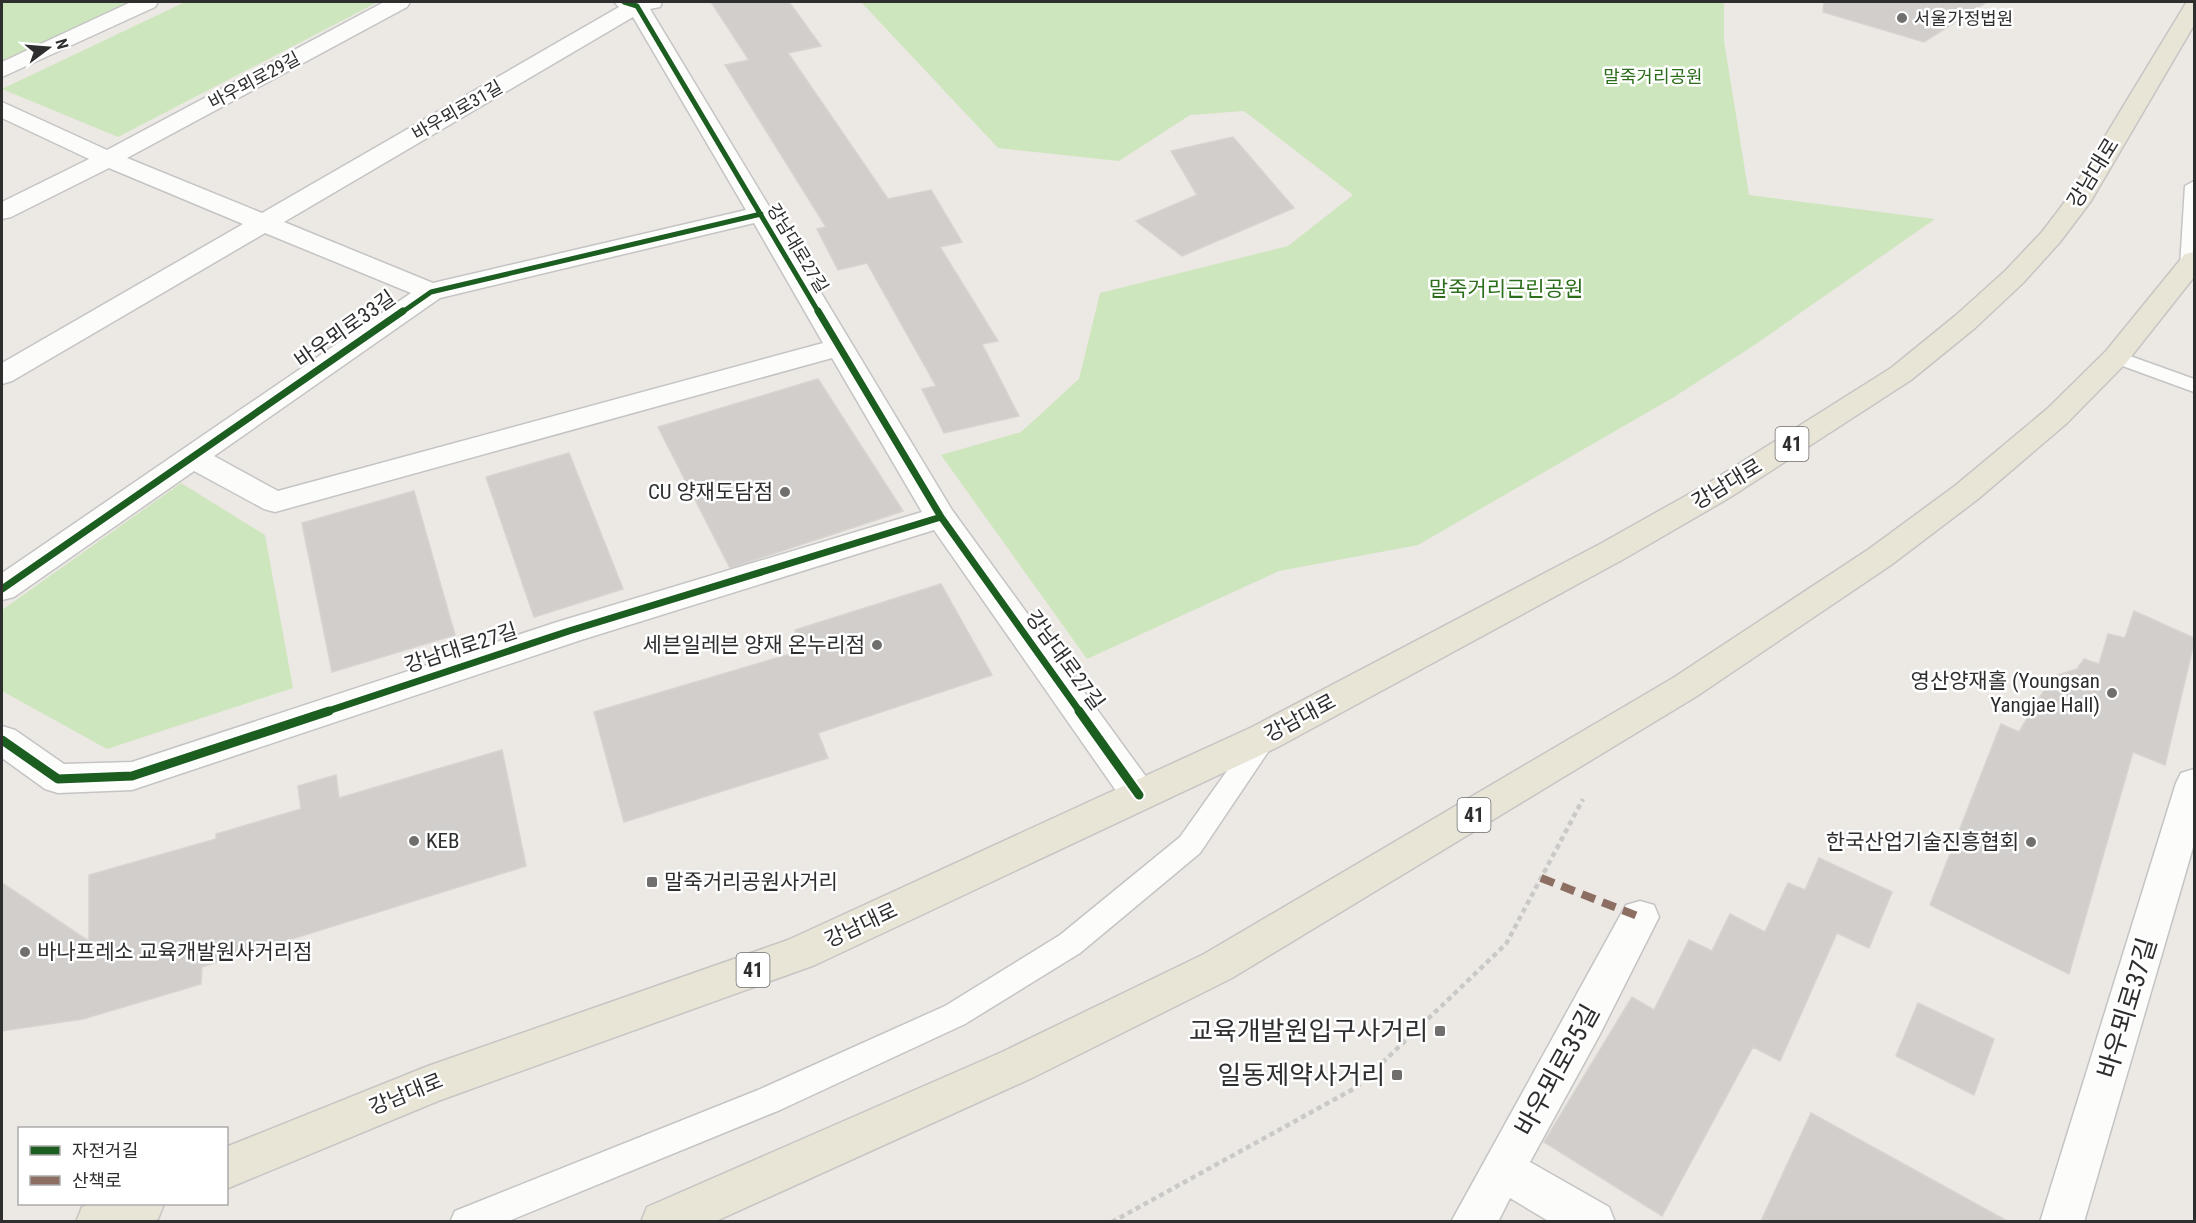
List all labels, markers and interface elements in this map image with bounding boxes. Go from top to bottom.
place label: 서울가정법원 [1914,8,2013,29]
marker: 서울가정법원 [1895,11,1909,25]
north arrow [18,18,78,78]
text: N [51,37,72,51]
street label: 바우뫼로29길 [205,47,303,113]
park label: 말죽거리공원 [1603,66,1703,87]
street label: 바우뫼로31길 [408,76,506,144]
street label: 강남대로 [2062,134,2124,212]
street label: 강남대로27길 [763,199,833,297]
park label: 말죽거리근린공원 [1429,277,1583,301]
street label: 바우뫼로33길 [290,286,400,372]
road number: 41 [1776,427,1808,461]
street label: 강남대로 [1688,454,1766,514]
place label: CU 양재도담점 [648,480,773,504]
marker: CU 양재도담점 [778,485,792,499]
street label: 강남대로27길 [1021,605,1109,715]
street label: 강남대로27길 [401,618,521,678]
place label: 세븐일레븐 양재 온누리점 [643,633,865,657]
marker: 세븐일레븐 양재 온누리점 [870,638,884,652]
place label: 영산양재홀 (Youngsan Yangjae Hall) [1911,669,2100,717]
marker: 영산양재홀 (Youngsan Yangjae Hall) [2105,686,2119,700]
street label: 강남대로 [1260,689,1340,747]
road number: 41 [1458,798,1490,832]
place label: KEB [426,829,459,853]
place label: 한국산업기술진흥협회 [1826,830,2019,854]
marker: KEB [407,834,421,848]
marker: 한국산업기술진흥협회 [2024,835,2038,849]
place label: 말죽거리공원사거리 [664,870,838,894]
marker: 말죽거리공원사거리 [645,875,659,889]
street label: 강남대로 [821,898,901,952]
street label: 바우뫼로37길 [2091,934,2163,1082]
place label: 바나프레소 교육개발원사거리점 [37,940,312,964]
marker: 바나프레소 교육개발원사거리점 [18,945,32,959]
road number: 41 [736,953,770,987]
street label: 바우뫼로35길 [1509,999,1605,1141]
place label: 교육개발원입구사거리 [1189,1016,1428,1046]
marker: 교육개발원입구사거리 [1433,1024,1447,1038]
place label: 일동제약사거리 [1218,1060,1385,1090]
street label: 강남대로 [366,1068,446,1120]
marker: 일동제약사거리 [1390,1068,1404,1082]
legend [18,1127,228,1205]
text: 자전거길 [72,1140,138,1161]
text: 산책로 [72,1170,122,1191]

